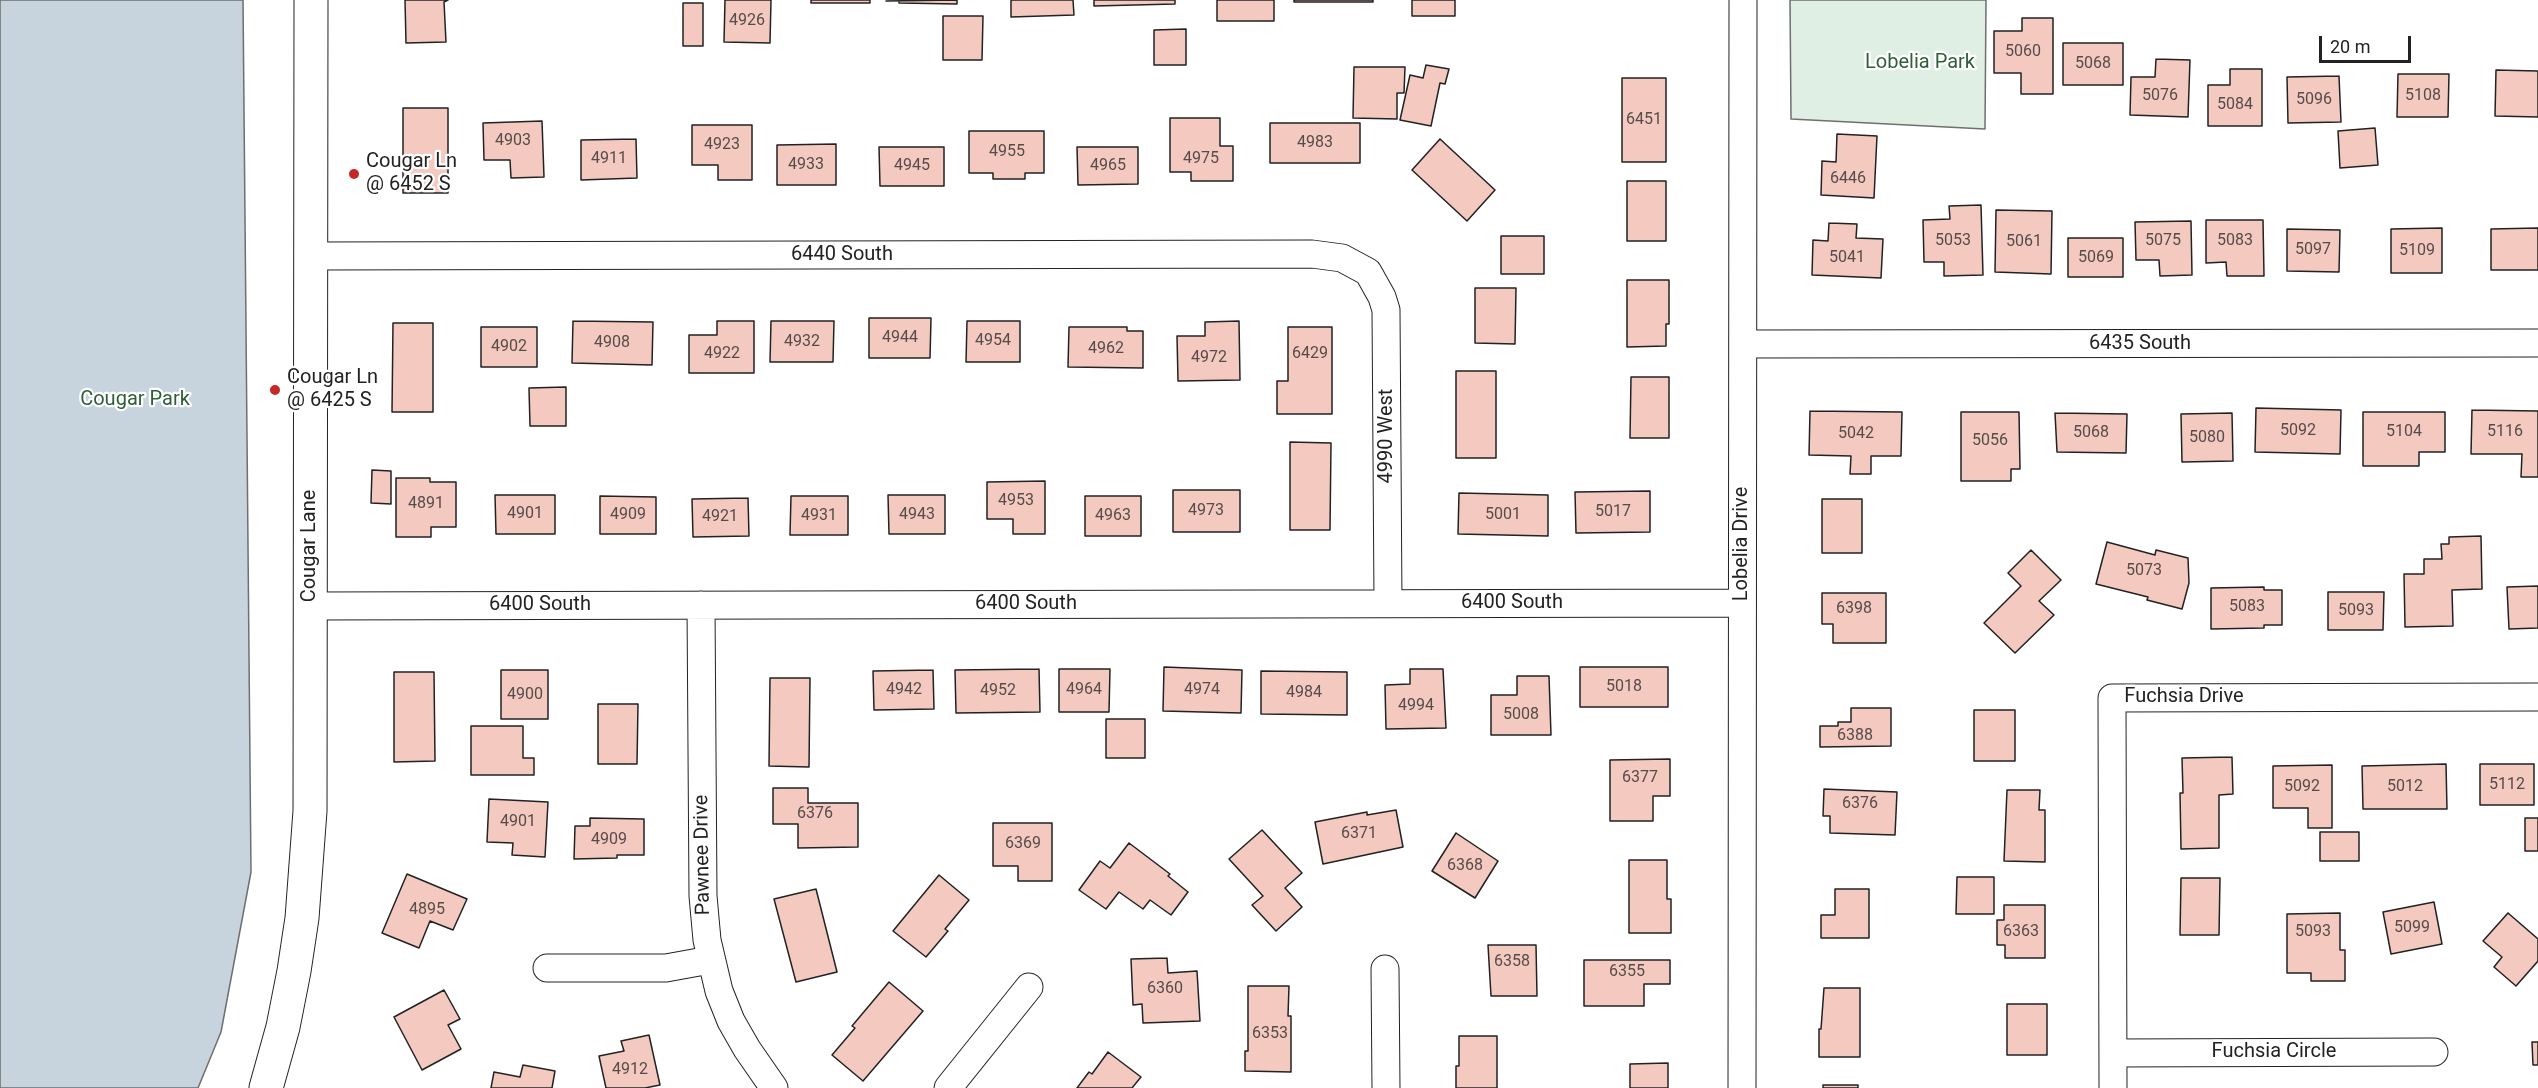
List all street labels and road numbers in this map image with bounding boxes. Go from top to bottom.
street label: 6440 South [791,243,893,267]
street label: 6435 South [2089,332,2191,356]
street label: 4990 West [1375,389,1399,483]
street label: Lobelia Drive [1730,487,1754,601]
street label: Cougar Lane [298,490,322,602]
street label: 6400 South [1461,591,1563,615]
street label: 6400 South [975,592,1077,616]
street label: 6400 South [489,593,591,617]
street label: Fuchsia Drive [2124,685,2244,709]
street label: Pawnee Drive [690,795,716,915]
street label: Fuchsia Circle [2212,1040,2336,1064]

